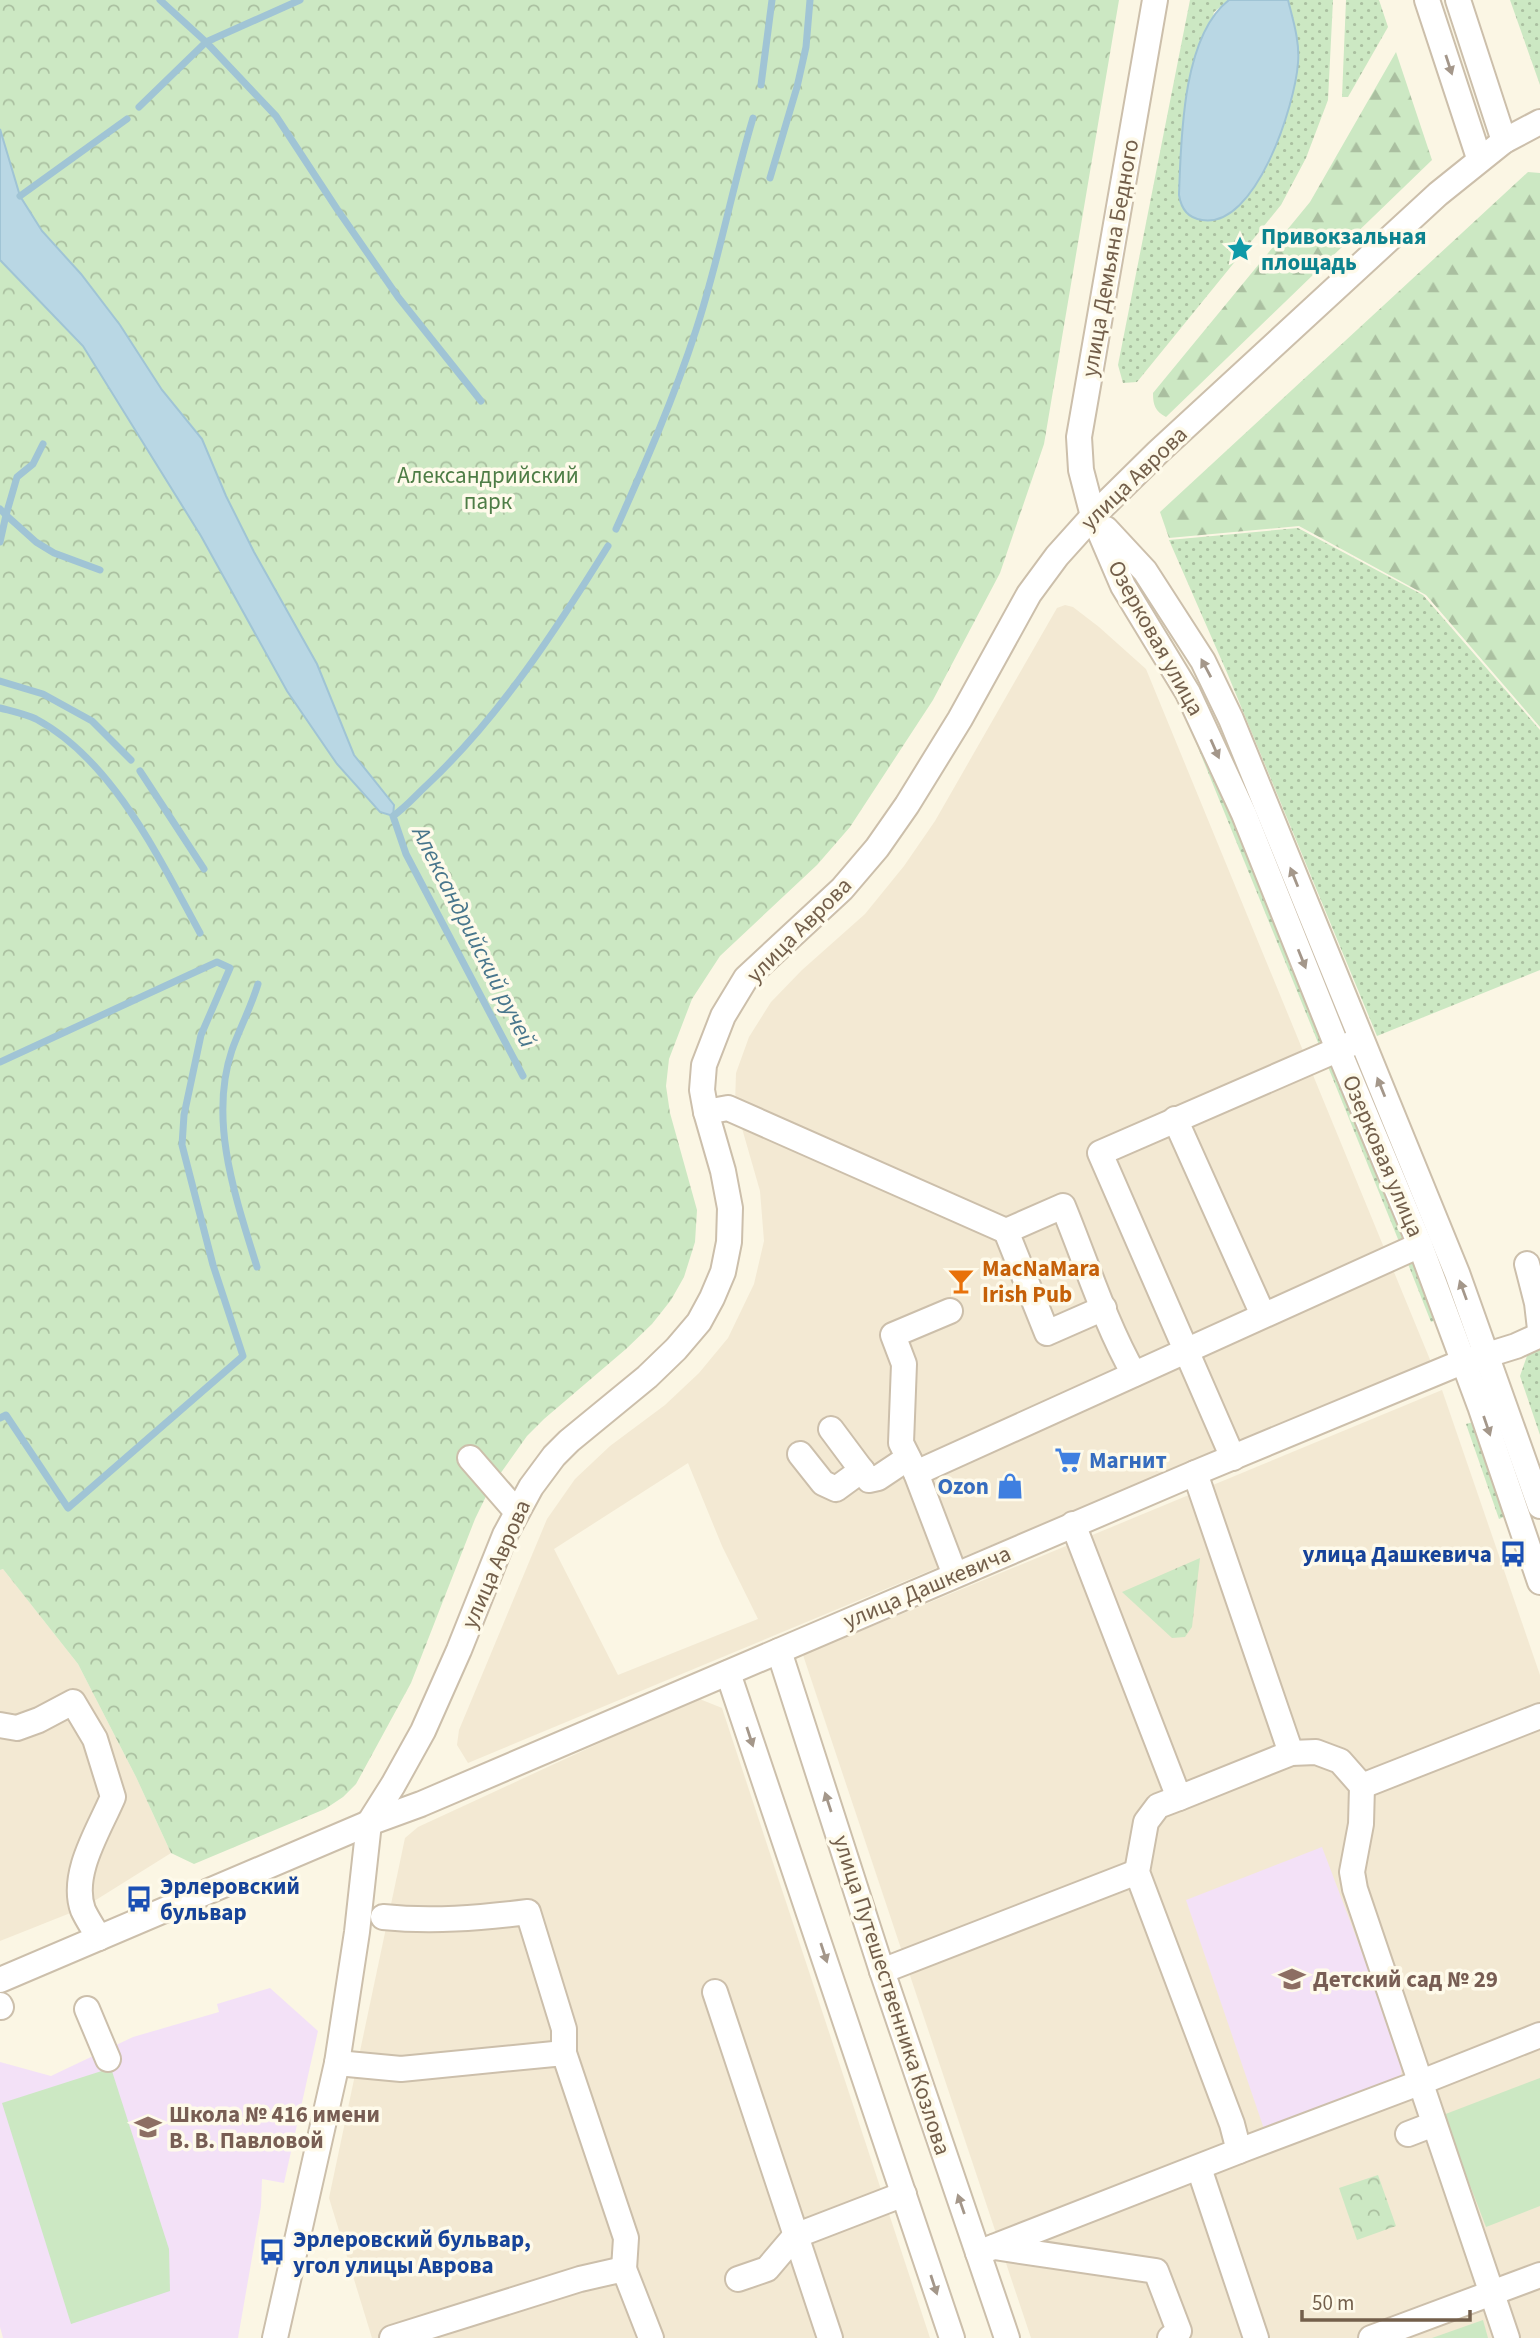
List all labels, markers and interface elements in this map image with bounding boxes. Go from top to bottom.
one-way arrow [1444,55,1454,76]
street label: улица Демьяна Бедного [1073,136,1147,380]
place label: Привокзальная площадь [1261,220,1427,279]
place icon: Привокзальная площадь [1225,234,1255,264]
street label: улица Аврова [1073,418,1195,538]
park label: Александрийский парк [397,459,579,518]
street label: Озерковая улица [1100,554,1212,722]
one-way arrow [1200,658,1212,677]
one-way arrow [1209,739,1221,759]
water label: Александрийский ручей [402,818,545,1054]
one-way arrow [1289,867,1300,888]
street label: улица Аврова [739,870,859,990]
one-way arrow [1297,949,1308,970]
street label: Озерковая улица [1334,1070,1432,1242]
one-way arrow [1375,1077,1386,1098]
place label: MacNaMara Irish Pub [982,1252,1100,1311]
bar icon: MacNaMara Irish Pub [946,1266,976,1296]
one-way arrow [1457,1280,1468,1301]
one-way arrow [1482,1416,1493,1437]
place label: Магнит [1089,1444,1167,1477]
supermarket icon: Магнит [1053,1445,1083,1475]
place label: Ozon [937,1470,989,1503]
shop icon: Ozon [995,1471,1025,1501]
street label: улица Аврова [453,1494,539,1634]
street label: улица Дашкевича [838,1537,1016,1637]
place label: улица Дашкевича [1303,1538,1492,1571]
bus stop icon: улица Дашкевича [1498,1539,1528,1569]
one-way arrow [745,1727,755,1748]
one-way arrow [822,1791,832,1812]
street label: улица Путешественника Козлова [825,1831,959,2159]
place label: Эрлеровский бульвар [160,1870,300,1929]
bus stop icon: Эрлеровский бульвар [124,1884,154,1914]
one-way arrow [819,1942,829,1963]
place label: Детский сад № 29 [1313,1963,1498,1996]
school or university icon: Детский сад № 29 [1277,1964,1307,1994]
place label: Школа № 416 имени В. В. Павловой [169,2098,380,2157]
school or university icon: Школа № 416 имени В. В. Павловой [133,2112,163,2142]
one-way arrow [955,2193,966,2214]
place label: Эрлеровский бульвар, угол улицы Аврова [293,2223,531,2282]
bus stop icon: Эрлеровский бульвар, угол улицы Аврова [257,2237,287,2267]
one-way arrow [929,2274,940,2295]
scale bar [1302,2278,1470,2322]
text: 50 m [1312,2288,1354,2318]

